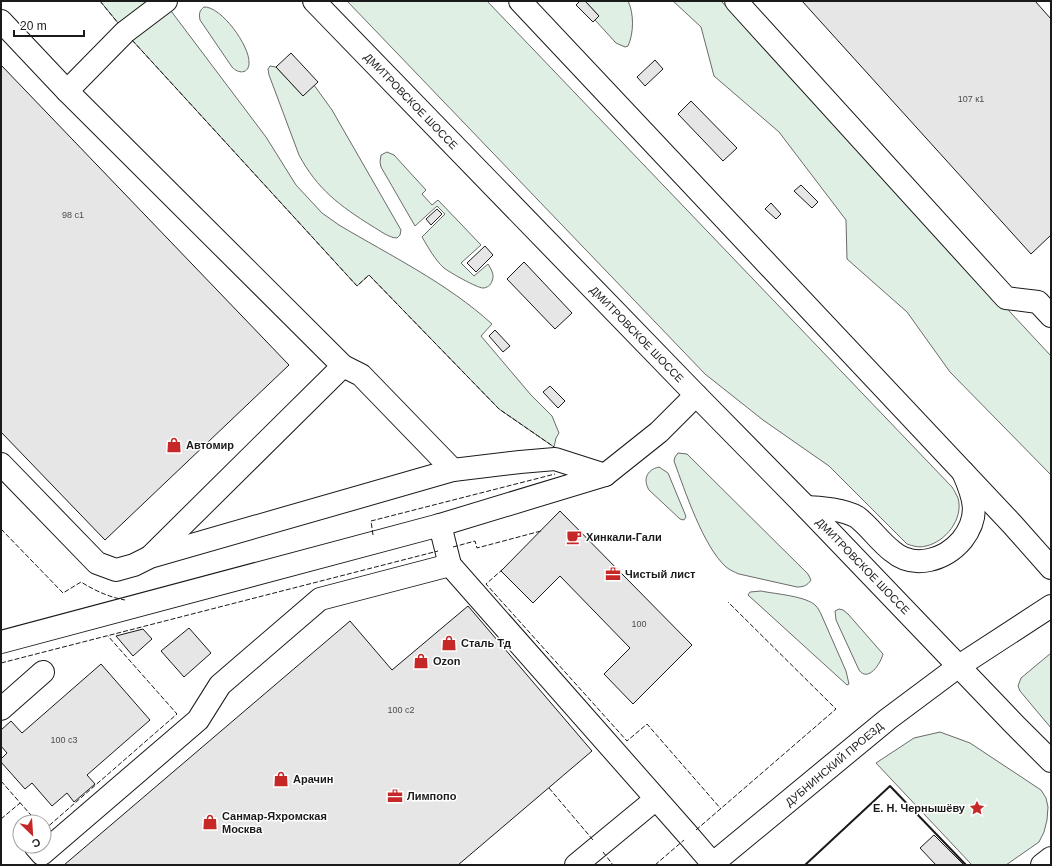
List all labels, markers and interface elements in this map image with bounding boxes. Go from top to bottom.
scale bar [14,12,84,38]
text: 20 m [20,19,47,33]
street label: ДМИТРОВСКОЕ ШОССЕ [362,50,460,152]
house number: 107 к1 [958,94,984,104]
house number: 98 с1 [62,210,84,220]
street label: ДМИТРОВСКОЕ ШОССЕ [588,283,686,385]
shop icon: Автомир [165,436,183,454]
place label: Автомир [186,439,234,451]
street label: ДМИТРОВСКОЕ ШОССЕ [814,515,912,617]
cafe icon: Хинкали-Гали [565,528,583,546]
place label: Хинкали-Гали [586,531,662,543]
office icon: Чистый лист [604,565,622,583]
place label: Чистый лист [625,568,696,580]
house number: 100 [631,619,647,629]
shop icon: Сталь Тд [440,634,458,652]
place label: Сталь Тд [461,637,511,649]
shop icon: Ozon [412,652,430,670]
place label: Ozon [433,655,461,667]
house number: 100 с2 [387,705,415,715]
street label: ДУБНИНСКИЙ ПРОЕЗД [783,719,886,808]
house number: 100 с3 [50,735,78,745]
shop icon: Арачин [272,770,290,788]
place label: Арачин [293,773,333,785]
office icon: Лимпопо [386,787,404,805]
place label: Лимпопо [407,790,457,802]
place icon: Е. Н. Чернышёву [968,799,986,817]
place label: Е. Н. Чернышёву [873,802,966,814]
place label: Санмар-Яхромская Москва [222,810,327,835]
shop icon: Санмар-Яхромская Москва [201,813,219,831]
north arrow [12,814,52,854]
text: С [30,836,42,850]

